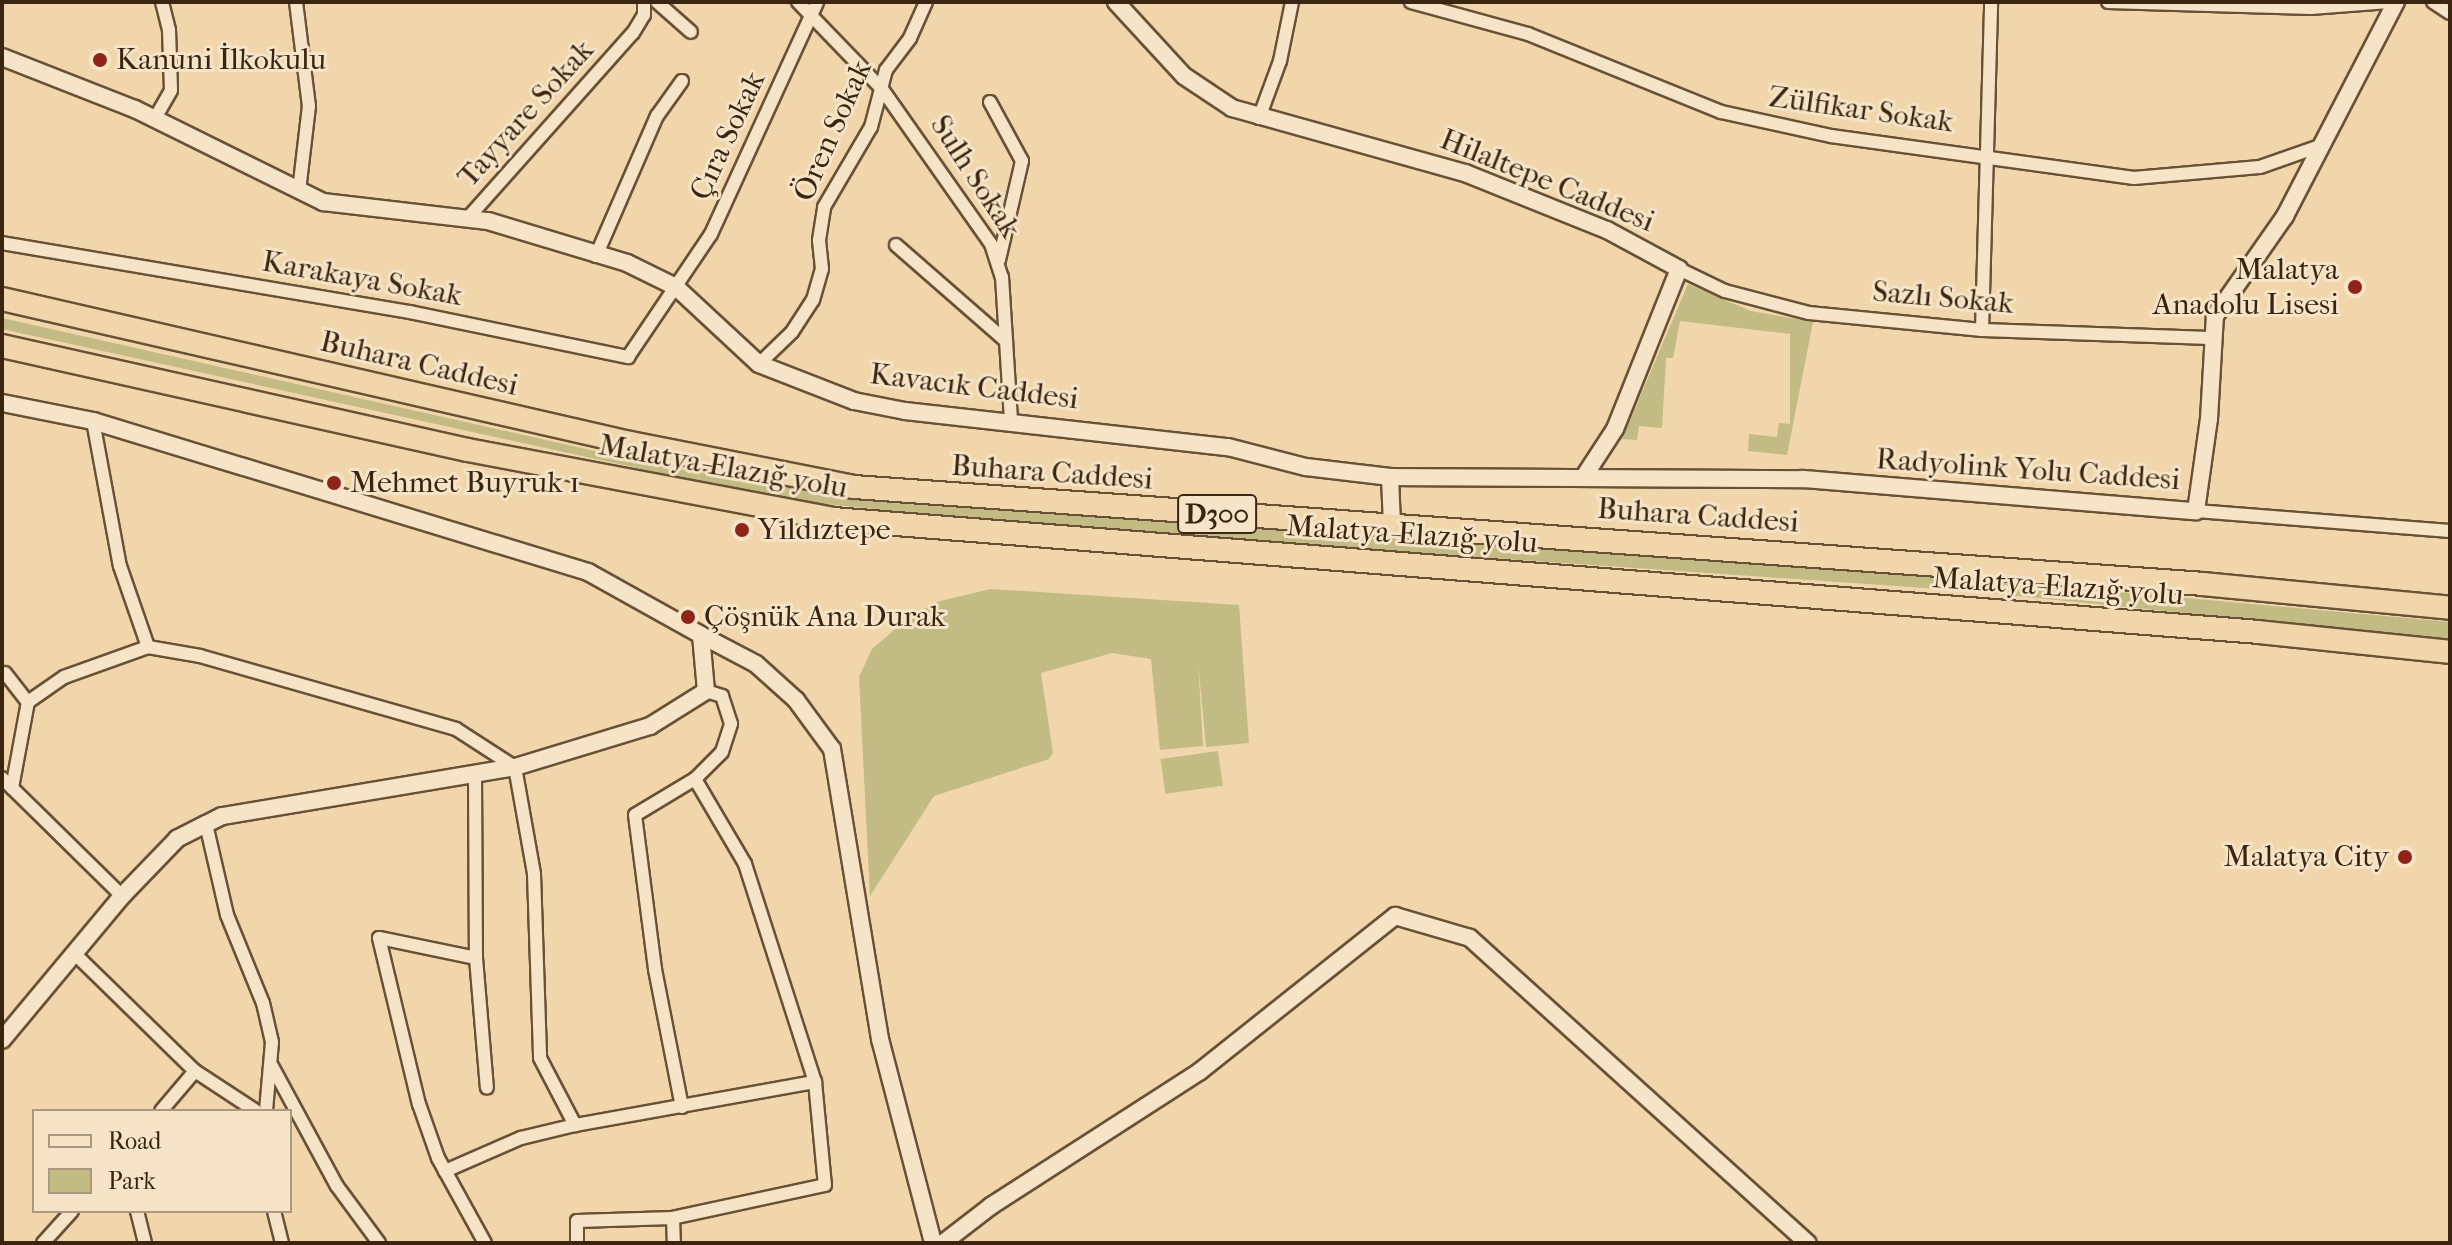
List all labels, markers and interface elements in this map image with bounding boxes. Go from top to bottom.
street label: Tayyare Sokak [451,33,601,195]
place label: Kanuni İlkokulu [116,42,326,78]
marker: Kanuni İlkokulu [91,51,109,69]
street label: Ören Sokak [786,55,880,207]
street label: Çıra Sokak [683,66,773,206]
street label: Zülfikar Sokak [1766,79,1956,141]
street label: Sulh Sokak [922,109,1028,245]
street label: Hilaltepe Caddesi [1435,122,1659,240]
street label: Karakaya Sokak [259,244,465,314]
place label: Malatya Anadolu Lisesi [2153,252,2339,322]
street label: Sazlı Sokak [1871,274,2015,322]
marker: Malatya Anadolu Lisesi [2346,278,2364,296]
street label: Buhara Caddesi [317,324,521,404]
street label: Kavacık Caddesi [868,356,1080,418]
street label: Malatya-Elazığ yolu [596,427,850,507]
street label: Radyolink Yolu Caddesi [1875,441,2181,499]
street label: Buhara Caddesi [950,448,1154,498]
place label: Mehmet Buyruk 1 [350,465,580,501]
marker: Mehmet Buyruk 1 [325,474,343,492]
road number: D300 [1177,490,1257,538]
street label: Buhara Caddesi [1596,491,1800,541]
street label: Malatya-Elazığ yolu [1285,508,1539,562]
place label: Yıldıztepe [758,512,891,548]
marker: Yıldıztepe [733,521,751,539]
street label: Malatya-Elazığ yolu [1931,560,2185,614]
place label: Çöşnük Ana Durak [704,599,946,635]
marker: Çöşnük Ana Durak [679,608,697,626]
place label: Malatya City [2224,839,2389,875]
marker: Malatya City [2396,848,2414,866]
legend [32,1109,292,1213]
text: Road [108,1127,161,1155]
text: Park [108,1167,156,1195]

